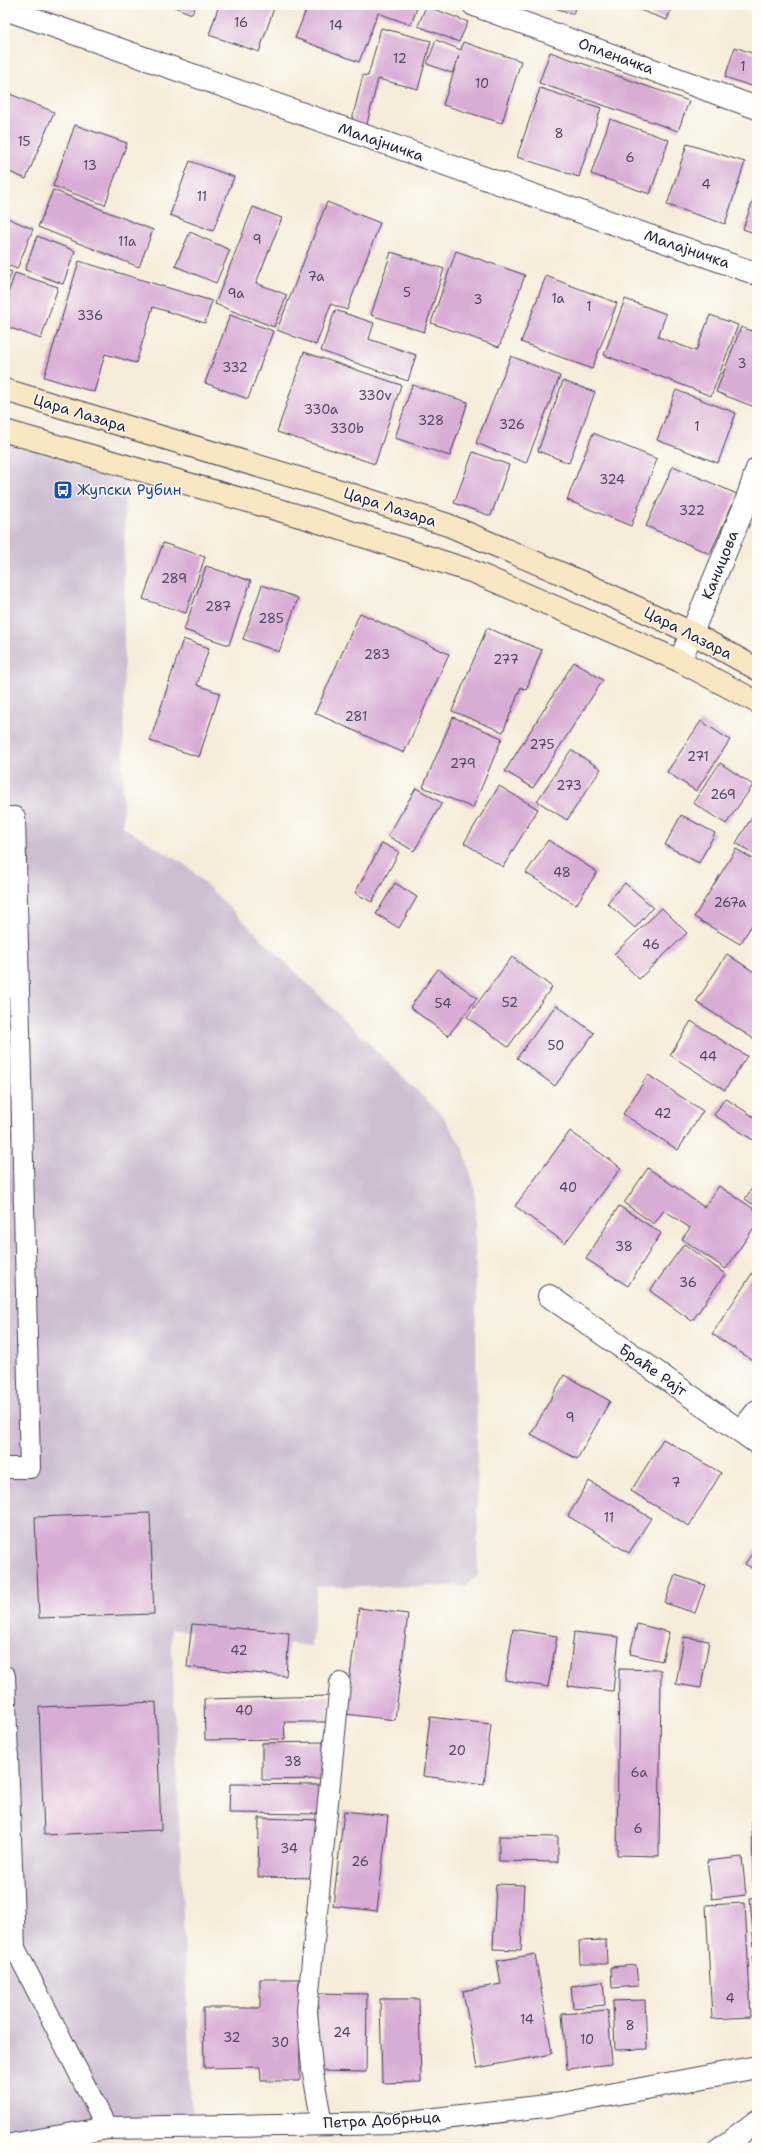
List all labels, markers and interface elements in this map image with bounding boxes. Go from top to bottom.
house number: 16 [234,14,248,31]
house number: 14 [329,17,343,34]
street label: Опленачка [575,33,657,79]
house number: 12 [393,50,407,67]
house number: 1 [740,58,746,75]
house number: 10 [475,75,489,92]
street label: Малајничка [336,118,427,166]
house number: 8 [554,125,564,142]
house number: 15 [17,133,31,150]
house number: 6 [625,149,635,166]
house number: 13 [83,157,97,174]
house number: 4 [701,176,711,193]
house number: 11 [197,188,207,205]
street label: Малајничка [642,225,733,273]
house number: 9 [252,231,262,248]
house number: 11a [118,233,136,250]
house number: 7a [308,268,324,285]
house number: 5 [403,284,411,301]
house number: 9a [228,285,244,302]
house number: 1a [551,290,565,307]
house number: 3 [473,291,483,308]
house number: 1 [586,298,592,315]
house number: 336 [77,307,103,324]
house number: 3 [737,355,747,372]
house number: 332 [222,359,248,376]
house number: 330v [358,387,392,404]
street label: Цара Лазара [31,389,130,437]
house number: 330a [304,401,338,418]
house number: 328 [418,412,444,429]
house number: 326 [499,416,525,433]
house number: 1 [694,418,700,435]
house number: 330b [330,420,364,437]
house number: 324 [599,471,625,488]
bus stop icon: Жупски Рубин [52,479,74,501]
place label: Жупски Рубин [77,480,181,500]
street label: Цара Лазара [341,483,440,532]
house number: 322 [679,502,705,519]
street label: Каницова [697,527,743,602]
house number: 289 [161,570,187,587]
house number: 287 [205,598,231,615]
street label: Цара Лазара [640,602,736,664]
house number: 285 [258,610,284,627]
house number: 283 [364,646,390,663]
house number: 277 [493,651,519,668]
house number: 281 [345,708,367,725]
house number: 275 [530,736,554,753]
house number: 271 [687,748,709,765]
house number: 279 [450,755,476,772]
house number: 273 [556,777,582,794]
house number: 269 [710,786,736,803]
house number: 48 [553,864,571,881]
house number: 267a [714,894,746,911]
house number: 46 [642,936,660,953]
house number: 52 [502,994,518,1011]
house number: 54 [435,995,451,1012]
house number: 50 [548,1037,564,1054]
house number: 44 [699,1048,717,1065]
house number: 42 [654,1105,672,1122]
house number: 40 [559,1179,577,1196]
house number: 38 [615,1238,633,1255]
house number: 36 [679,1274,697,1291]
street label: Браће Рајт [615,1339,691,1401]
house number: 9 [565,1409,575,1426]
house number: 7 [671,1474,681,1491]
house number: 11 [604,1509,614,1526]
house number: 42 [230,1642,248,1659]
house number: 40 [235,1702,253,1719]
house number: 20 [448,1742,466,1759]
house number: 38 [284,1753,302,1770]
house number: 6a [631,1764,647,1781]
house number: 6 [633,1820,643,1837]
house number: 34 [280,1840,298,1857]
house number: 26 [351,1853,369,1870]
house number: 4 [725,1990,735,2007]
house number: 14 [520,2011,534,2028]
house number: 8 [625,2017,635,2034]
house number: 24 [333,2024,351,2041]
house number: 32 [223,2029,241,2046]
house number: 10 [580,2031,594,2048]
house number: 30 [271,2034,289,2051]
street label: Петра Добрњца [323,2107,442,2133]

